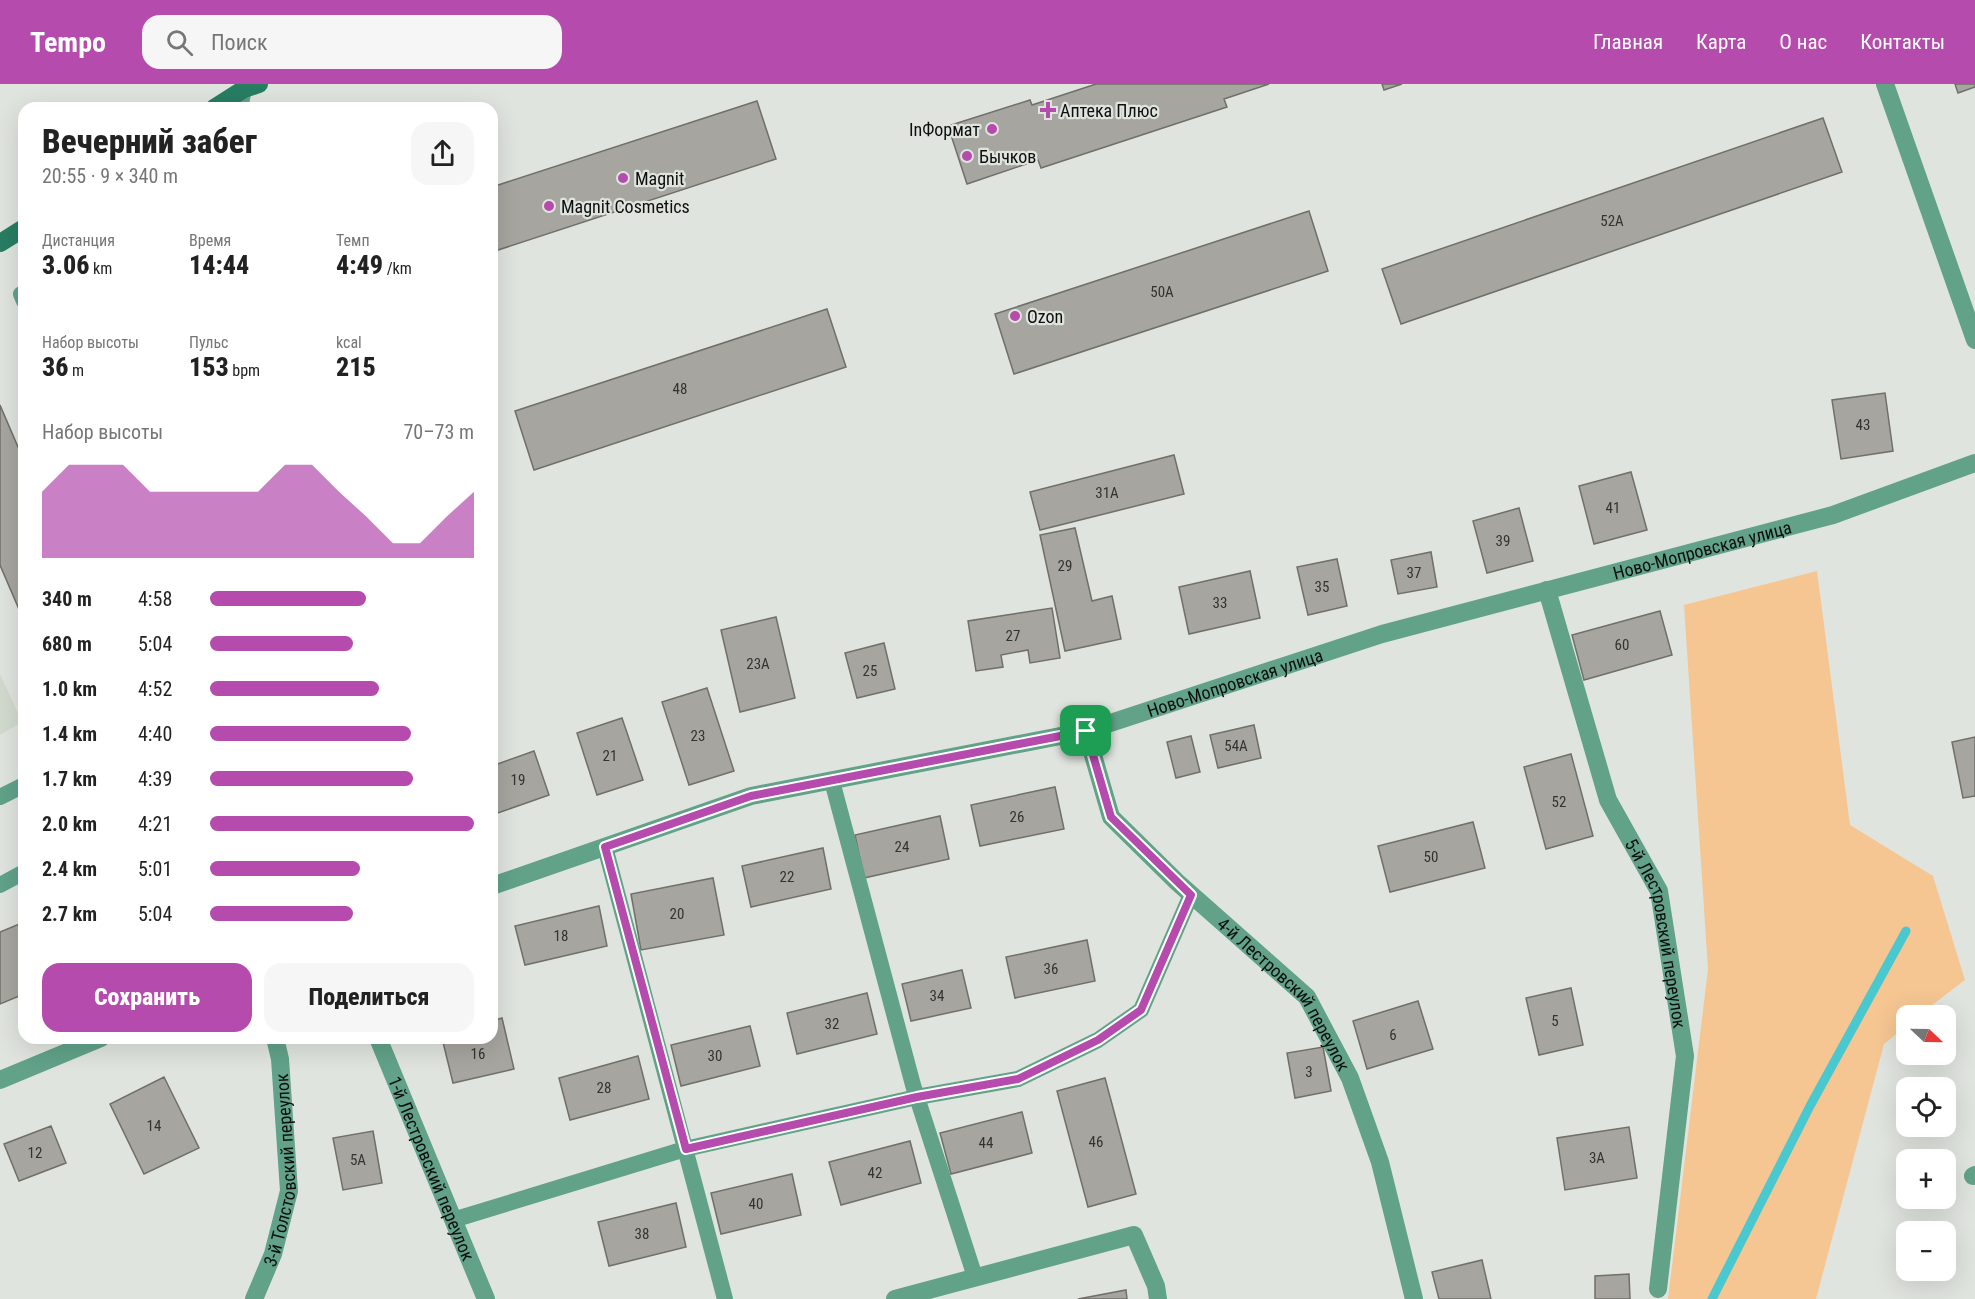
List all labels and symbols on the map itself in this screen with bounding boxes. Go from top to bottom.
place label: Аптека Плюс [1060,100,1158,121]
marker: Аптека Плюс [1041,103,1055,117]
place label: InФормат [909,119,980,140]
marker: InФормат [985,122,999,136]
place label: Бычков [979,146,1036,167]
marker: Бычков [960,149,974,163]
place label: Magnit [635,168,684,189]
marker: Magnit [616,171,630,185]
place label: Magnit Cosmetics [561,196,690,217]
marker: Magnit Cosmetics [542,199,556,213]
house number: 52А [1600,212,1624,230]
house number: 50А [1150,283,1174,301]
place label: Ozon [1027,306,1063,327]
marker: Ozon [1008,309,1022,323]
house number: 48 [673,380,687,398]
house number: 43 [1856,416,1870,434]
house number: 31А [1095,484,1119,502]
house number: 41 [1606,499,1620,517]
street label: Ново-Мопровская улица [1611,516,1794,583]
house number: 39 [1496,532,1510,550]
house number: 29 [1058,557,1072,575]
house number: 37 [1407,564,1421,582]
house number: 35 [1315,578,1329,596]
house number: 33 [1213,594,1227,612]
house number: 27 [1006,627,1020,645]
house number: 60 [1615,636,1629,654]
street label: Ново-Мопровская улица [1144,644,1325,721]
house number: 23А [746,655,770,673]
house number: 25 [863,662,877,680]
pin [1060,705,1111,756]
house number: 23 [691,727,705,745]
house number: 54А [1224,737,1248,755]
house number: 21 [603,747,617,765]
house number: 19 [511,771,525,789]
house number: 52 [1552,793,1566,811]
house number: 26 [1010,808,1024,826]
street label: 5-й Лестровский переулок [1621,835,1691,1030]
house number: 24 [895,838,909,856]
house number: 50 [1424,848,1438,866]
house number: 22 [780,868,794,886]
house number: 20 [670,905,684,923]
street label: 4-й Лестровский переулок [1214,913,1355,1075]
house number: 18 [554,927,568,945]
house number: 36 [1044,960,1058,978]
house number: 34 [930,987,944,1005]
north arrow [1896,1005,1956,1065]
house number: 5 [1551,1012,1559,1030]
house number: 32 [825,1015,839,1033]
house number: 6 [1389,1026,1397,1044]
house number: 16 [471,1045,485,1063]
house number: 30 [708,1047,722,1065]
house number: 3 [1305,1063,1313,1081]
street label: 3-й Толстовский переулок [259,1073,299,1269]
street label: 1-й Лестровский переулок [384,1073,480,1264]
house number: 28 [597,1079,611,1097]
house number: 14 [147,1117,161,1135]
house number: 46 [1089,1133,1103,1151]
house number: 44 [979,1134,993,1152]
house number: 12 [28,1144,42,1162]
house number: 3А [1589,1149,1605,1167]
house number: 5А [350,1151,366,1169]
house number: 42 [868,1164,882,1182]
house number: 40 [749,1195,763,1213]
house number: 38 [635,1225,649,1243]

